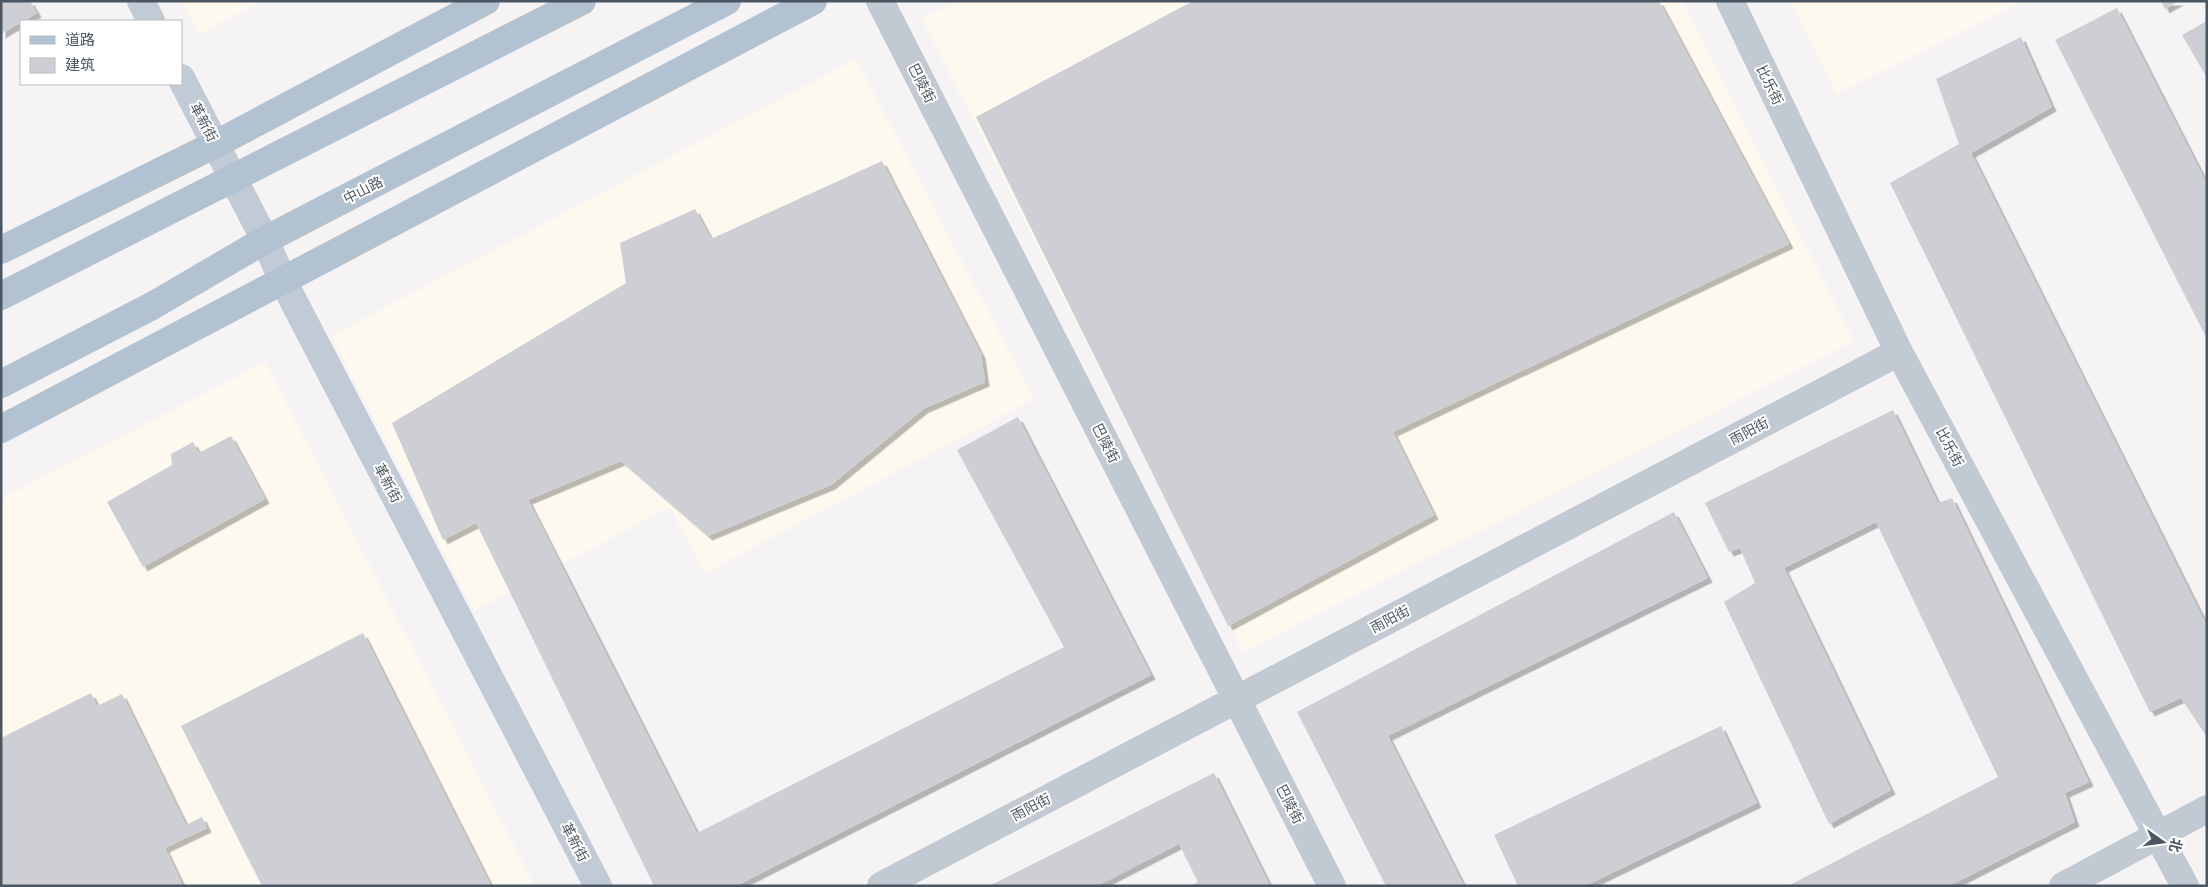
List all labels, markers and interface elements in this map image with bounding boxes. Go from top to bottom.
legend [20,20,182,85]
text: 道路 [65,30,95,49]
text: 建筑 [65,55,95,74]
street label: 巴陵街 [905,60,940,105]
street label: 比乐街 [1754,62,1787,107]
street label: 革新街 [187,99,222,144]
street label: 中山路 [340,172,385,207]
street label: 雨阳街 [1726,413,1771,448]
street label: 巴陵街 [1089,420,1124,465]
street label: 比乐街 [1933,424,1968,469]
street label: 革新街 [371,460,406,505]
street label: 雨阳街 [1367,601,1412,636]
street label: 巴陵街 [1273,781,1308,826]
street label: 雨阳街 [1008,789,1053,824]
north arrow [2138,817,2188,867]
street label: 革新街 [558,819,593,864]
text: 北 [2166,836,2186,854]

